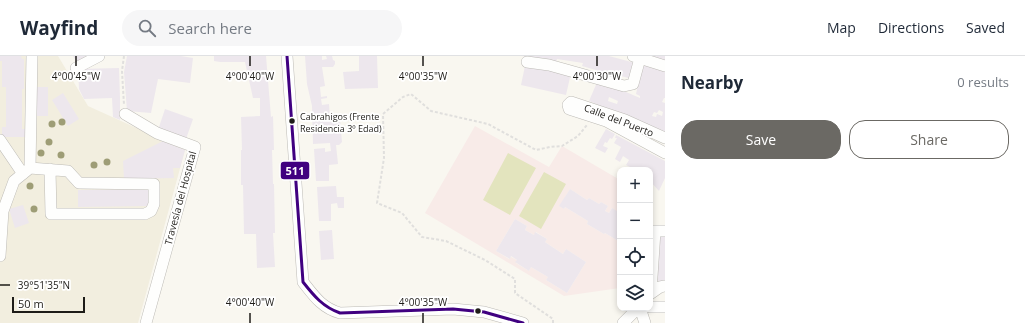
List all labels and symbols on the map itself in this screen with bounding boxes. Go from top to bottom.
text: 4°00'45"W [52,69,101,83]
text: 4°00'40"W [226,69,275,83]
text: 4°00'35"W [399,69,448,83]
text: 4°00'30"W [573,69,622,83]
street label: Calle del Puerto [582,100,656,140]
place label: Cabrahigos (Frente Residencia 3º Edad) [300,110,382,135]
marker: Cabrahigos (Frente Residencia 3º Edad) [287,116,297,126]
street label: Travesía del Hospital [161,150,199,246]
line badge: 511 [280,161,310,180]
text: 511 [286,163,304,178]
text: 39°51'35"N [18,278,70,292]
scale bar [12,295,85,314]
text: 4°00'40"W [226,295,275,309]
text: 4°00'35"W [399,295,448,309]
unlabelled marker [473,306,483,316]

